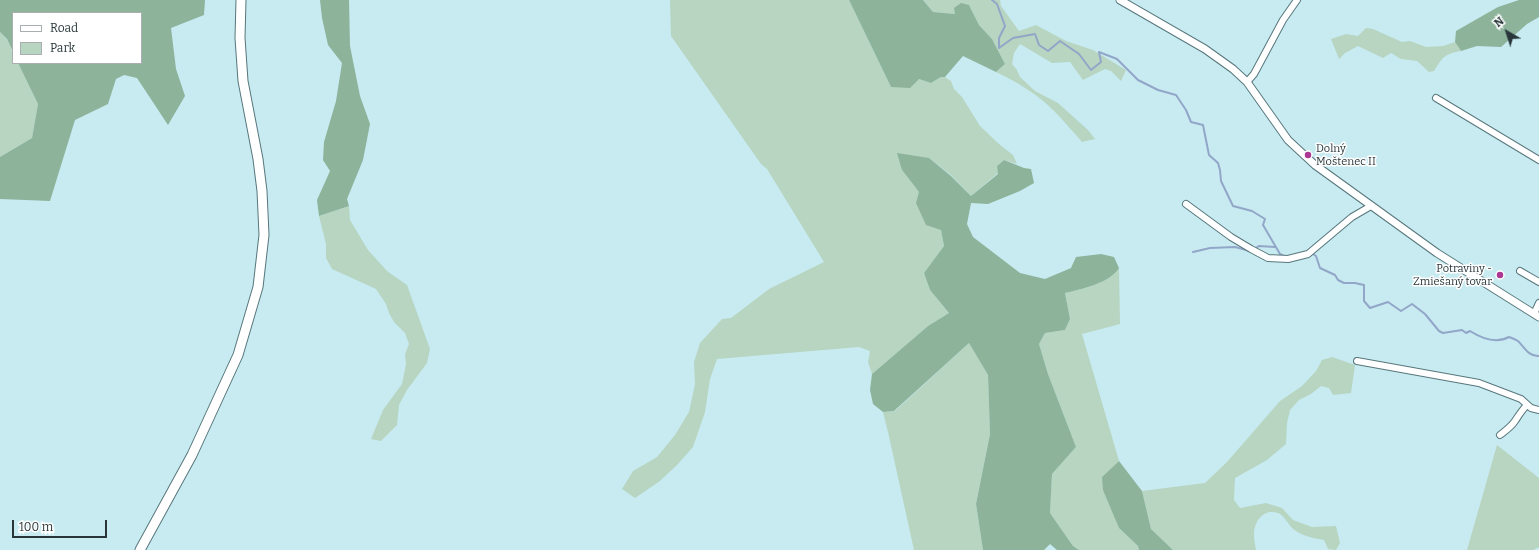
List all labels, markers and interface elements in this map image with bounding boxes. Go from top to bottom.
legend [12,12,142,64]
north arrow [1487,12,1527,52]
text: N [1492,15,1507,30]
text: Road [50,21,78,35]
text: Park [50,41,75,55]
place label: Dolný Moštenec II [1316,142,1376,168]
marker: Dolný Moštenec II [1303,150,1313,160]
place label: Potraviny - Zmiešaný tovar [1413,262,1492,288]
marker: Potraviny - Zmiešaný tovar [1495,270,1505,280]
scale bar [14,512,109,538]
text: 100 m [19,520,53,534]

